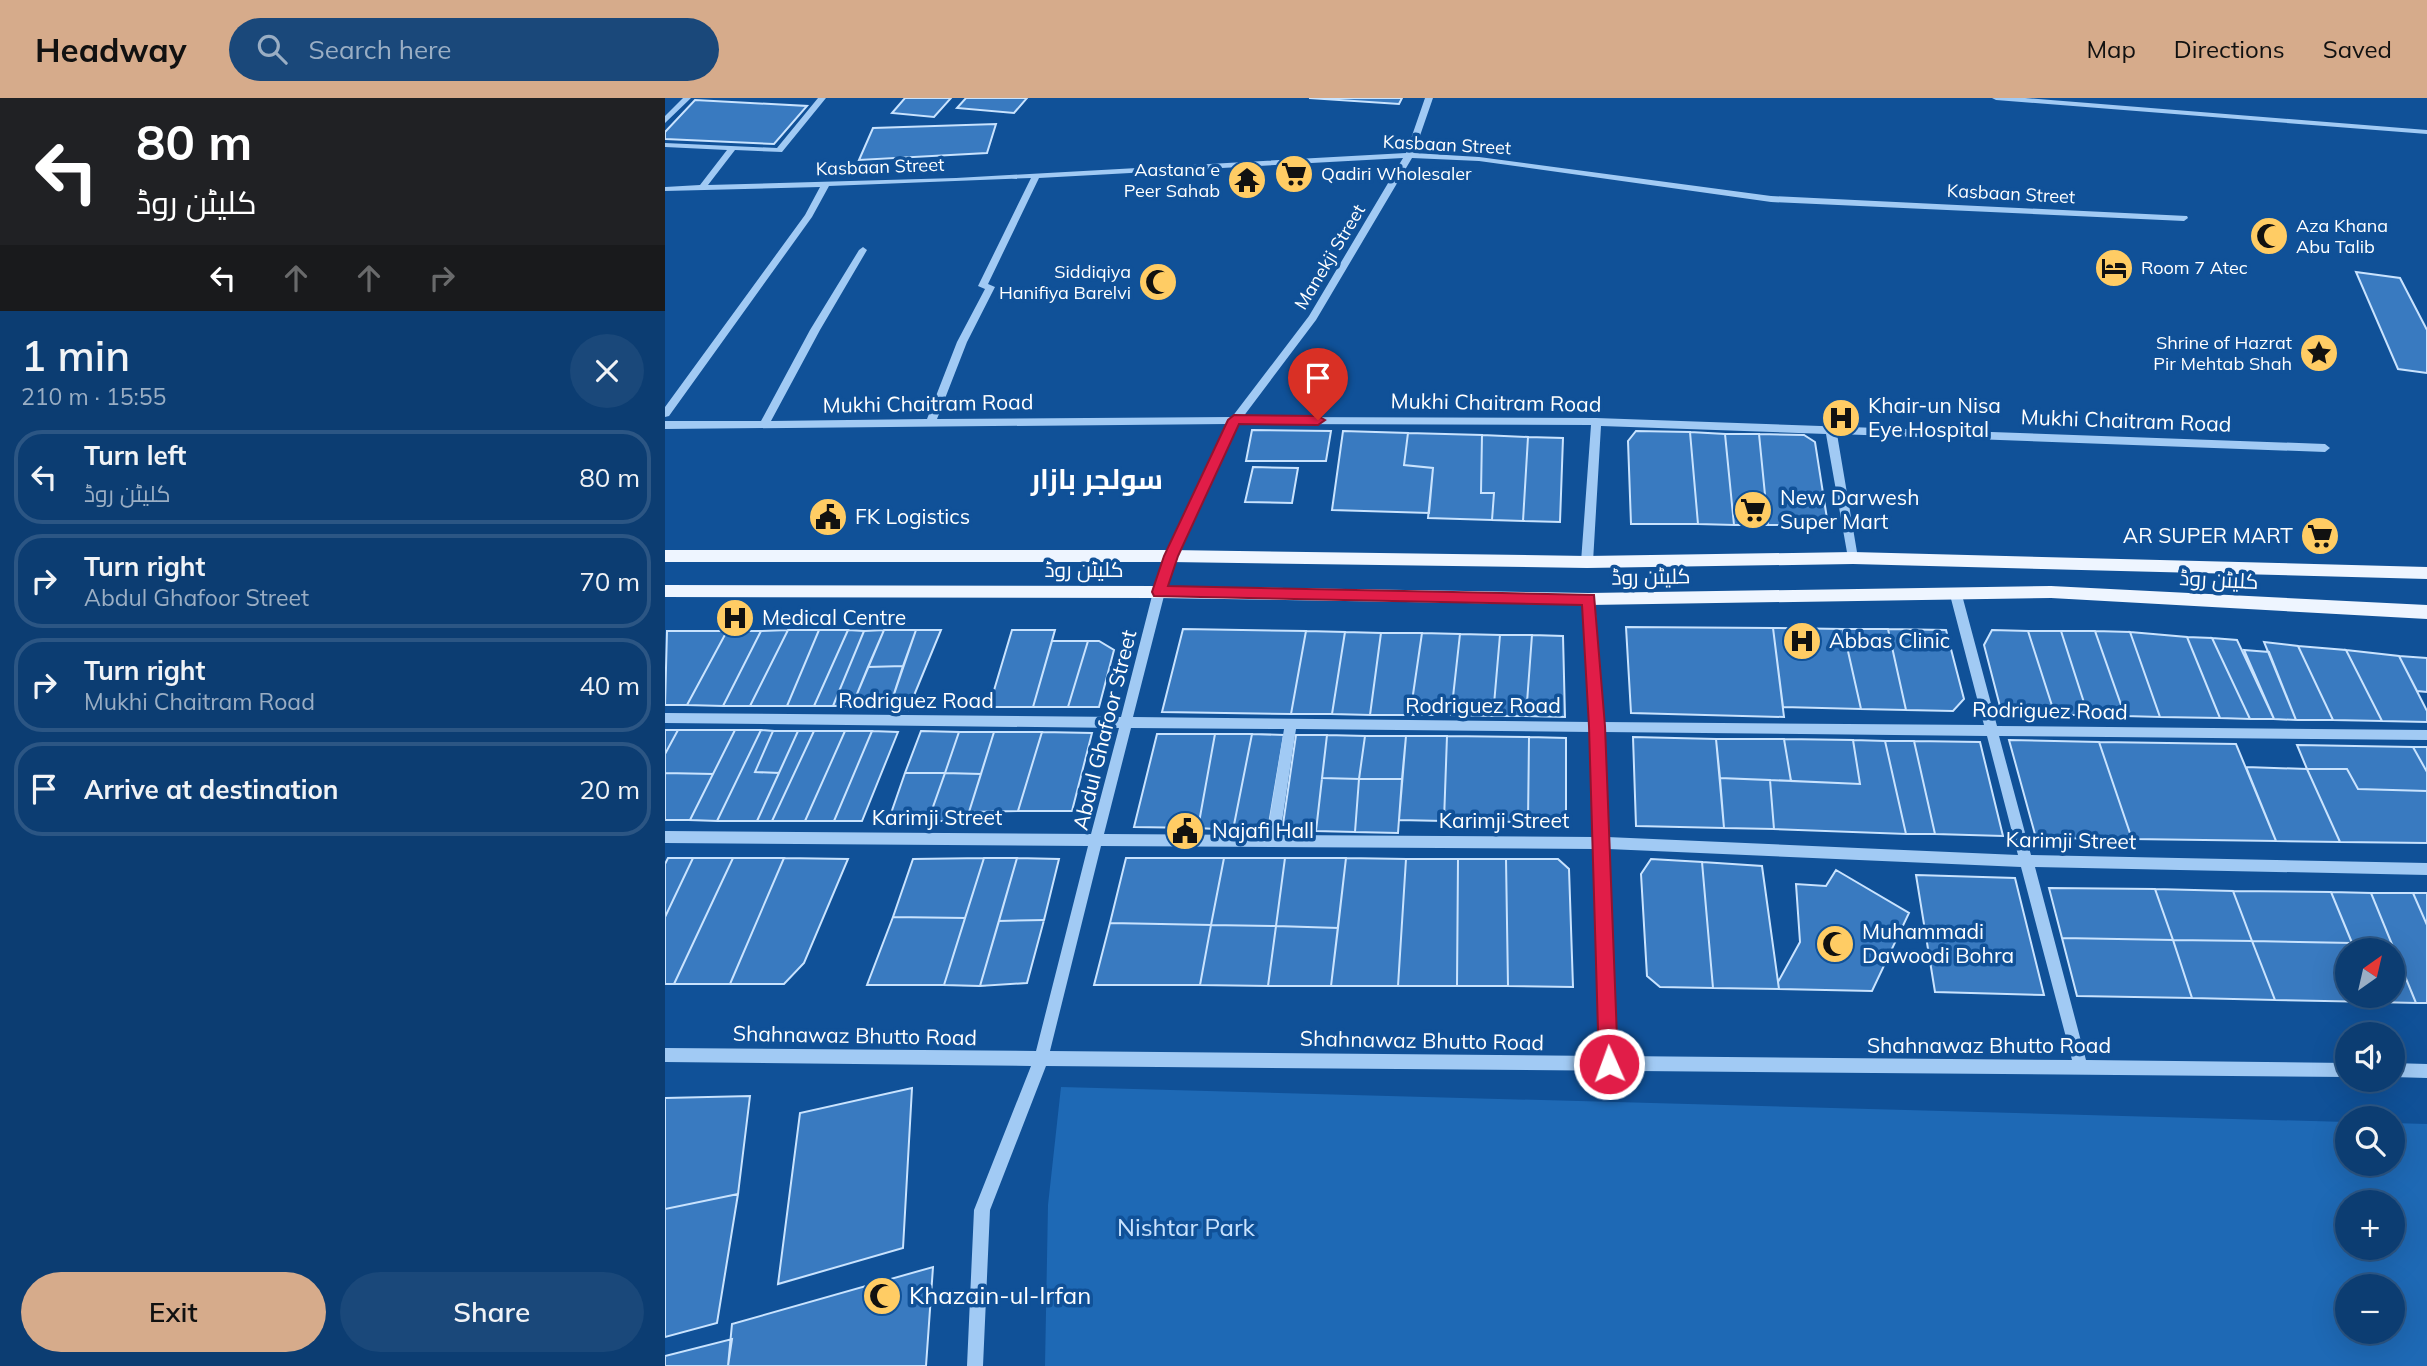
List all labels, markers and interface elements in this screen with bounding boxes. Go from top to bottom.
search box [229,18,719,81]
text: Headway [35,29,187,70]
icon: search [253,30,291,68]
text: Search here [309,33,451,66]
text: Map [2086,34,2136,64]
text: Directions [2174,34,2285,64]
text: Saved [2323,34,2392,64]
text: 80 m [136,111,252,172]
icon: left [21,126,112,217]
street label: Kasbaan Street [1382,130,1512,159]
street label: Kasbaan Street [815,153,945,180]
supermarket icon: Qadiri Wholesaler [1273,153,1315,195]
place label: Aastana e Peer Sahab [1124,158,1220,202]
temple icon: Aastana e Peer Sahab [1226,159,1268,201]
place label: Qadiri Wholesaler [1321,162,1472,185]
street label: Kasbaan Street [1946,179,2076,208]
text: کلیٹن روڈ [136,182,257,222]
street label: Manekji Street [1289,200,1370,314]
place label: Aza Khana Abu Talib [2296,214,2388,258]
mosque icon: Aza Khana Abu Talib [2248,215,2290,257]
hotel icon: Room 7 Atec [2093,247,2135,289]
place label: Room 7 Atec [2141,256,2248,279]
icon: left [204,259,242,297]
icon: ahead [277,259,315,297]
icon: ahead [350,259,388,297]
icon: right [423,259,461,297]
place label: Siddiqiya Hanifiya Barelvi [999,260,1131,304]
mosque icon: Siddiqiya Hanifiya Barelvi [1137,261,1179,303]
text: 1 min [21,329,130,382]
place label: Shrine of Hazrat Pir Mehtab Shah [2153,331,2292,375]
place icon: Shrine of Hazrat Pir Mehtab Shah [2298,332,2340,374]
button: close [570,334,644,408]
pin [1288,348,1348,420]
icon: arrive [1299,359,1337,397]
text: 210 m · 15:55 [21,382,166,411]
street label: Mukhi Chaitram Road [1390,387,1602,417]
street label: Mukhi Chaitram Road [822,388,1034,418]
place label: Khair-un Nisa Eye Hospital [1868,392,2001,442]
hospital icon: Khair-un Nisa Eye Hospital [1820,397,1862,439]
street label: Mukhi Chaitram Road [2020,403,2232,437]
text: Turn left [84,439,186,472]
icon: left [25,458,63,496]
text: 80 m [579,461,640,494]
district label: سولجر بازار [1030,461,1163,496]
text: کلیٹن روڈ [84,479,171,508]
place label: New Darwesh Super Mart [1780,484,1920,534]
supermarket icon: New Darwesh Super Mart [1732,489,1774,531]
public building icon: FK Logistics [807,496,849,538]
place label: FK Logistics [855,503,970,529]
supermarket icon: AR SUPER MART [2299,515,2341,557]
place label: AR SUPER MART [2123,522,2293,548]
text: Turn right [84,550,205,583]
street label: کلیٹن روڈ [1044,556,1124,583]
icon: right [25,562,63,600]
street label: کلیٹن روڈ [1611,562,1691,591]
street label: کلیٹن روڈ [2179,564,2259,595]
text: 70 m [579,565,640,598]
text: Abdul Ghafoor Street [84,583,309,612]
hospital icon: Medical Centre [714,597,756,639]
place label: Medical Centre [762,604,906,630]
hospital icon: Abbas Clinic [1781,620,1823,662]
street label: Abdul Ghafoor Street [1067,627,1141,833]
place label: Abbas Clinic [1829,627,1950,653]
text: Turn right [84,654,205,687]
icon: right [25,666,63,704]
text: 40 m [579,669,640,702]
text: Mukhi Chaitram Road [84,687,315,716]
street label: Rodriguez Road [838,687,994,713]
street label: Rodriguez Road [1405,692,1561,718]
street label: Rodriguez Road [1972,696,2128,724]
icon: arrive [25,770,63,808]
text: Arrive at destination [84,773,339,806]
text: 20 m [579,773,640,806]
street label: Karimji Street [872,804,1002,830]
street label: Karimji Street [1439,807,1569,833]
public building icon: Najafi Hall [1164,810,1206,852]
place label: Najafi Hall [1212,817,1314,843]
street label: Karimji Street [2006,826,2137,854]
place label: Muhammadi Dawoodi Bohra [1862,918,2014,968]
mosque icon: Muhammadi Dawoodi Bohra [1814,923,1856,965]
north arrow [2335,938,2405,1008]
map controls [2335,938,2405,1344]
street label: Shahnawaz Bhutto Road [733,1020,977,1050]
button: sound [2335,1022,2405,1092]
street label: Shahnawaz Bhutto Road [1300,1025,1544,1055]
position arrow [1572,1027,1646,1101]
street label: Shahnawaz Bhutto Road [1867,1032,2111,1058]
button: search [2335,1106,2405,1176]
button: + [2335,1190,2405,1260]
park label: Nishtar Park [1117,1212,1256,1242]
button: Exit [21,1272,326,1352]
button: Share [340,1272,644,1352]
button: − [2335,1274,2405,1344]
mosque icon: Khazain-ul-Irfan [861,1275,903,1317]
place label: Khazain-ul-Irfan [909,1280,1091,1310]

